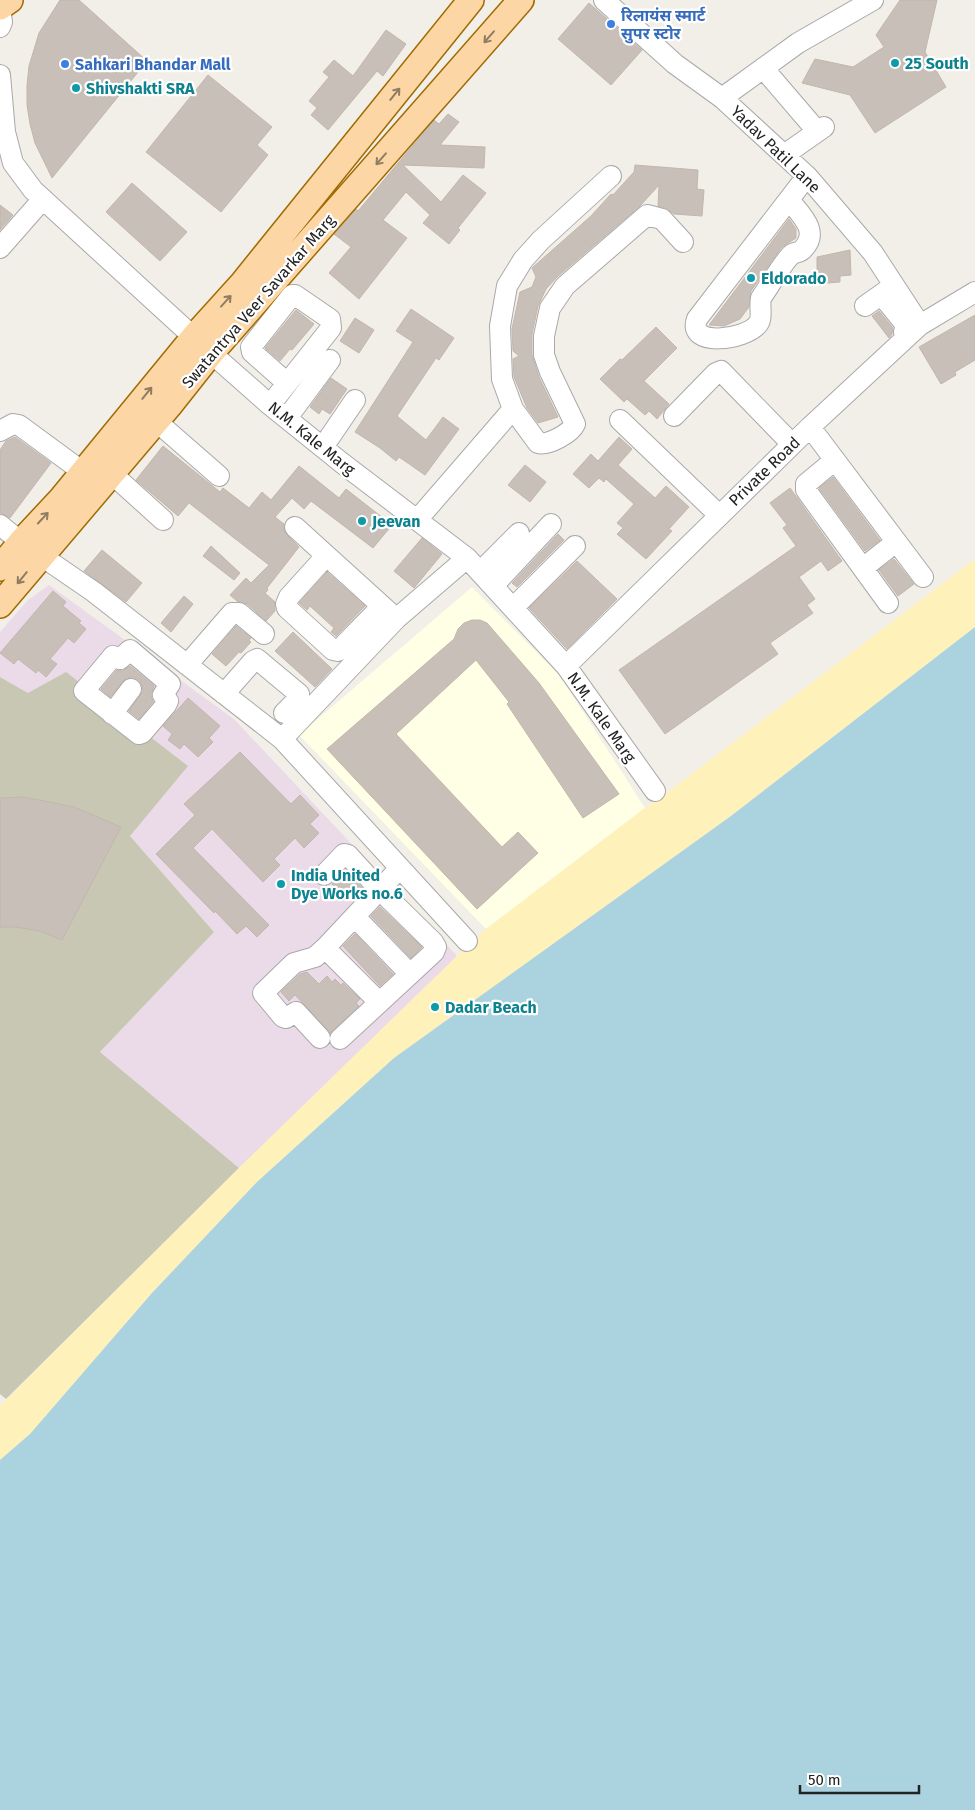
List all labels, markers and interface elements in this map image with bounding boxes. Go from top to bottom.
place label: रिलायंस स्मार्ट सुपर स्टोर [621,6,706,44]
marker: रिलायंस स्मार्ट सुपर स्टोर [605,18,617,30]
one-way arrow [483,30,494,43]
place label: 25 South [905,54,969,73]
place label: Sahkari Bhandar Mall [75,55,231,74]
marker: 25 South [889,57,901,69]
marker: Sahkari Bhandar Mall [59,58,71,70]
place label: Shivshakti SRA [86,79,195,98]
marker: Shivshakti SRA [70,82,82,94]
one-way arrow [390,87,401,100]
street label: Yadav Patil Lane [727,102,824,197]
one-way arrow [376,152,387,165]
street label: Swatantrya Veer Savarkar Marg [178,210,339,392]
place label: Eldorado [761,269,826,288]
marker: Eldorado [745,272,757,284]
one-way arrow [221,294,232,307]
one-way arrow [142,387,153,400]
street label: N.M. Kale Marg [264,398,359,480]
street label: Private Road [725,433,804,510]
one-way arrow [37,512,49,524]
place label: Jeevan [371,512,420,531]
marker: Jeevan [356,515,368,527]
one-way arrow [17,571,28,584]
street label: N.M. Kale Marg [563,668,640,767]
place label: India United Dye Works no.6 [291,866,403,903]
marker: India United Dye Works no.6 [275,878,287,890]
place label: Dadar Beach [445,998,537,1017]
marker: Dadar Beach [429,1001,441,1013]
scale bar [800,1762,919,1794]
text: 50 m [808,1771,841,1789]

